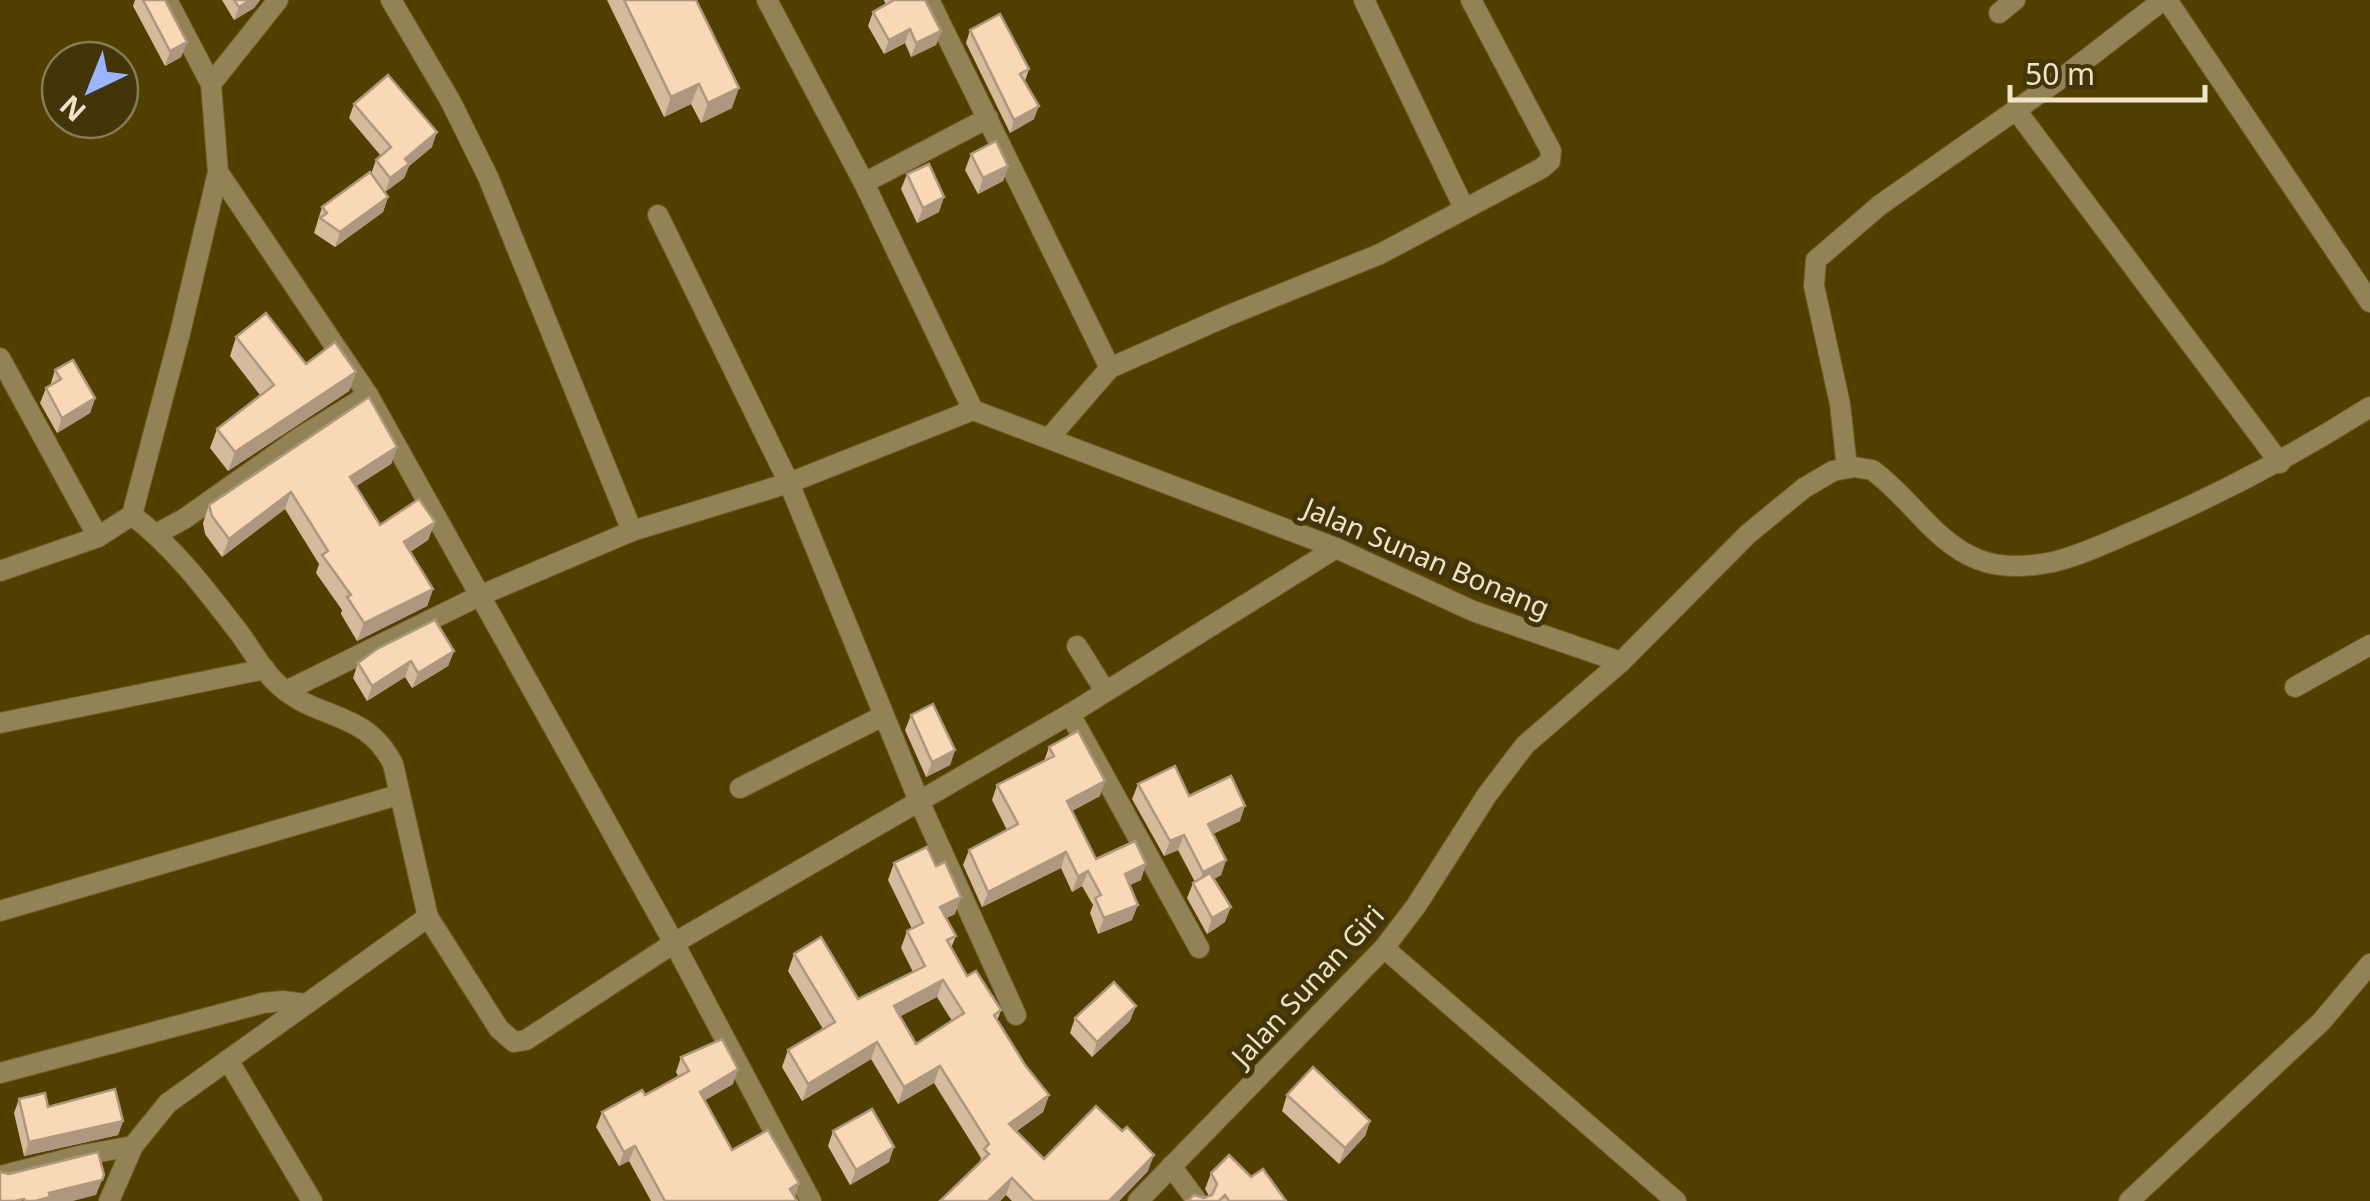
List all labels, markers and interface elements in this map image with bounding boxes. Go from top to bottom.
north arrow [40,40,140,140]
scale bar [2010,40,2205,102]
text: 50 m [2025,53,2095,94]
text: N [51,87,94,131]
street label: Jalan Sunan Bonang [1295,487,1556,626]
street label: Jalan Sunan Giri [1220,896,1392,1076]

